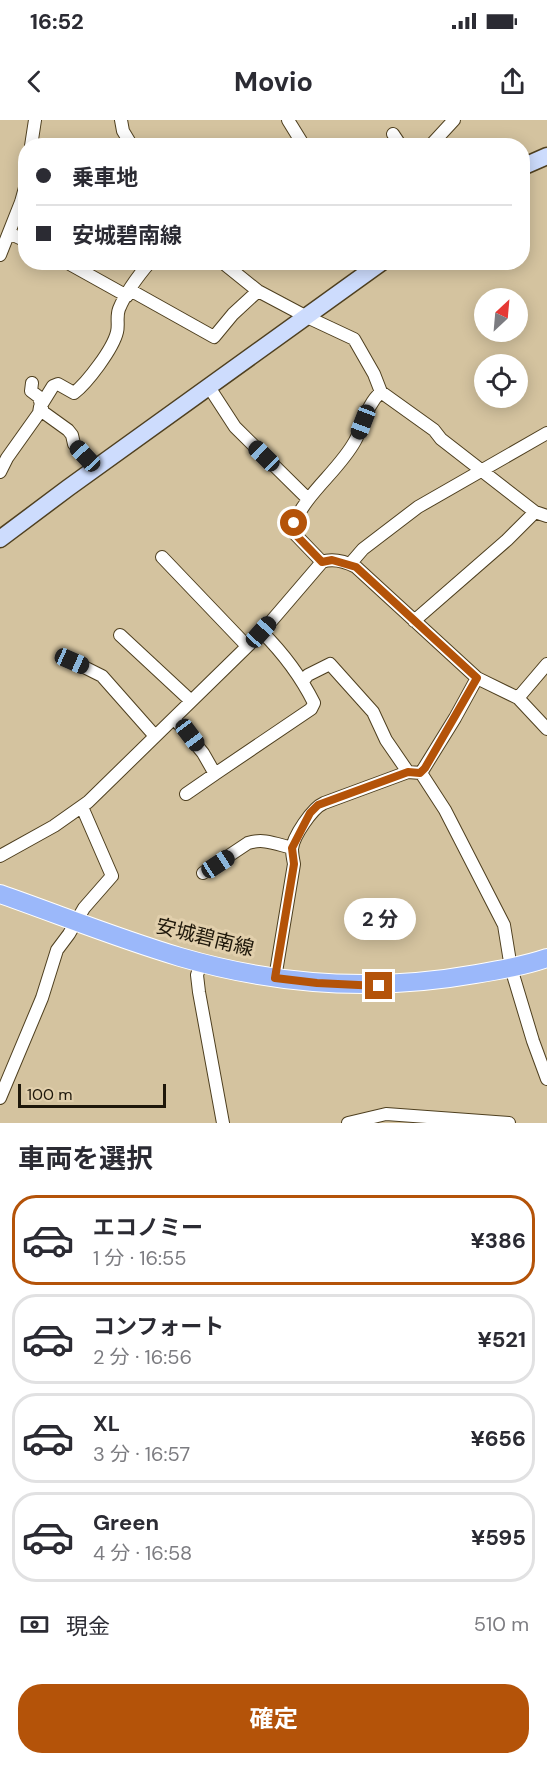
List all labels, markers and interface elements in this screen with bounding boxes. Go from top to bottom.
text: 16:52 [30,7,84,36]
text: Movio [234,64,313,99]
icon: back [18,65,51,98]
icon: share [496,65,529,98]
text: 乗車地 [72,163,138,192]
text: 安城碧南線 [72,221,182,250]
north arrow [474,288,528,342]
map controls [474,288,528,408]
button: locate [474,354,528,408]
car [348,402,378,442]
car [66,437,104,475]
car [245,437,283,475]
route start [280,509,307,536]
car [242,613,280,651]
car [52,645,92,677]
car [172,715,208,755]
car [198,847,238,881]
callout: 2 分 [343,899,415,941]
text: 2 分 [362,906,398,932]
street label: 安城碧南線 [153,912,257,962]
route end [365,972,392,999]
scale bar [18,1081,166,1109]
text: 100 m [27,1084,72,1105]
text: 車両を選択 [18,1141,153,1176]
icon: car [21,1213,75,1267]
text: エコノミー [93,1213,203,1242]
text: ¥386 [471,1226,526,1255]
text: 1 分 · 16:55 [93,1245,186,1271]
icon: car [21,1312,75,1366]
text: コンフォート [93,1312,224,1341]
text: ¥521 [477,1325,526,1354]
text: 2 分 · 16:56 [93,1344,192,1370]
text: XL [93,1409,120,1438]
icon: car [21,1411,75,1465]
text: ¥656 [471,1424,526,1453]
text: 3 分 · 16:57 [93,1441,190,1467]
text: Green [93,1508,159,1537]
icon: car [21,1510,75,1564]
text: ¥595 [471,1523,526,1552]
text: 4 分 · 16:58 [93,1540,192,1566]
icon: cash [18,1608,51,1641]
text: 510 m [474,1611,529,1637]
text: 現金 [66,1612,110,1641]
button: 確定 [18,1684,529,1753]

